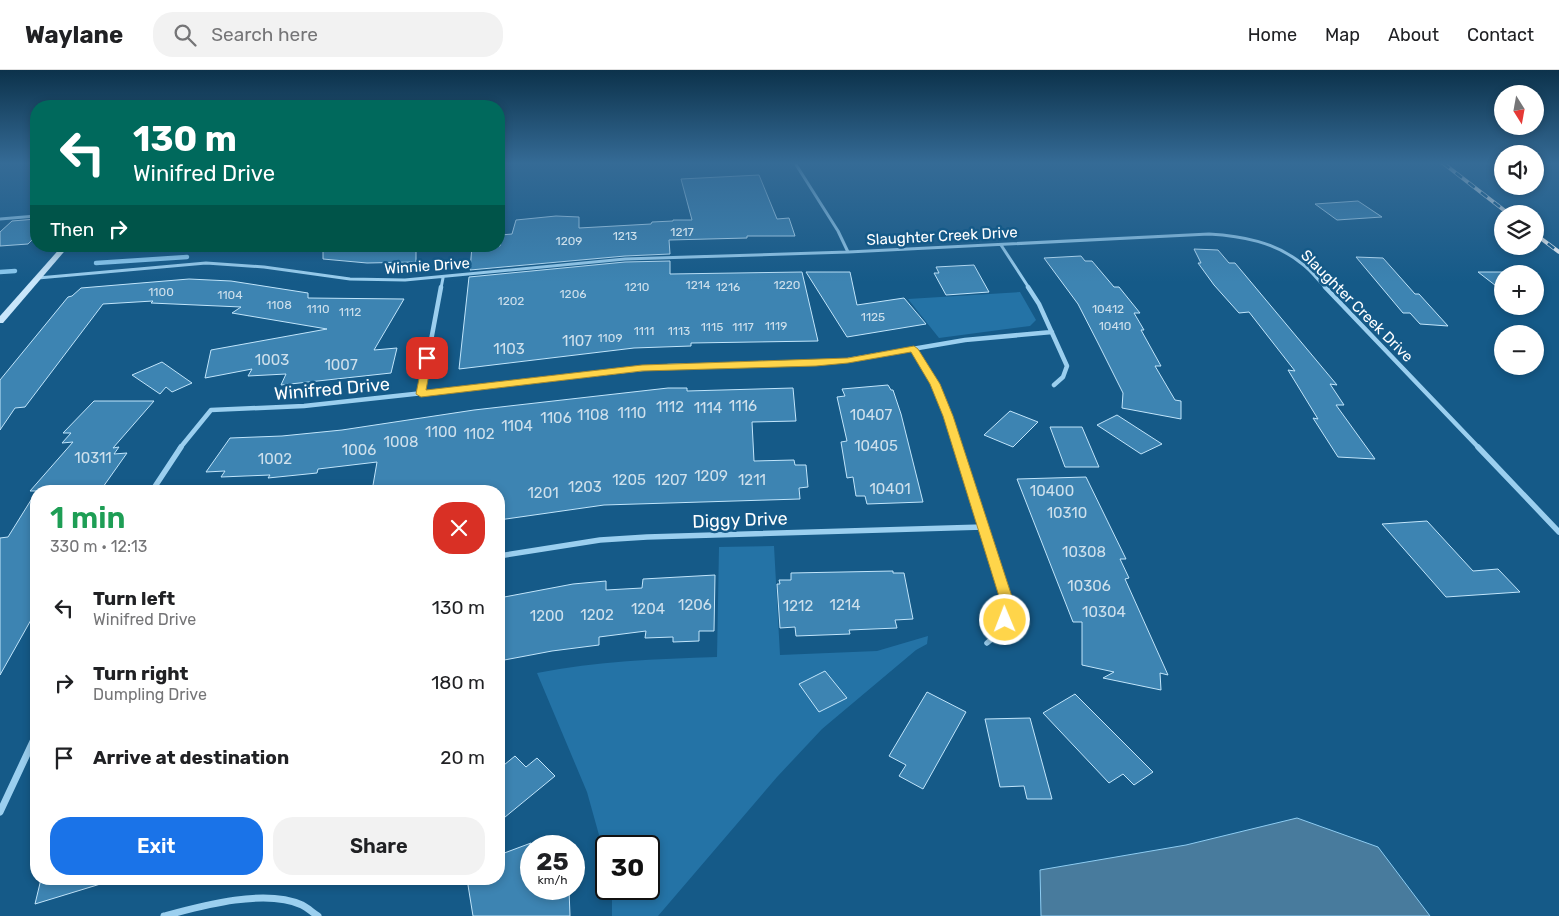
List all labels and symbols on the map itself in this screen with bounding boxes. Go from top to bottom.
north arrow [1494,85,1544,135]
street label: Slaughter Creek Drive [866,223,1018,249]
house number: 1217 [670,225,694,239]
house number: 1213 [613,229,637,243]
house number: 1209 [556,234,582,248]
street label: Slaughter Creek Drive [1297,246,1417,366]
street label: Winnie Drive [384,254,470,278]
house number: 1214 [686,278,711,292]
house number: 1220 [774,278,800,292]
house number: 1210 [625,280,649,294]
house number: 1216 [716,280,740,294]
house number: 1100 [148,285,174,299]
house number: 1206 [559,287,587,301]
house number: 1104 [217,288,243,302]
house number: 1202 [498,294,524,308]
house number: 1108 [266,298,292,312]
house number: 1110 [306,302,330,316]
house number: 10412 [1092,302,1124,316]
house number: 1112 [339,305,361,319]
house number: 1125 [861,310,885,324]
house number: 1119 [765,319,787,333]
house number: 10410 [1099,319,1131,333]
house number: 1115 [701,320,723,334]
house number: 1117 [732,320,754,334]
house number: 1111 [634,324,654,338]
house number: 1113 [668,324,690,338]
house number: 1109 [597,331,623,345]
house number: 1107 [562,332,592,350]
pin [406,337,448,379]
house number: 1103 [493,340,525,358]
house number: 1003 [255,351,289,369]
house number: 1007 [324,356,358,374]
street label: Winifred Drive [273,373,391,405]
house number: 1116 [729,397,757,415]
house number: 1112 [656,398,684,416]
house number: 1114 [694,399,722,417]
house number: 1110 [618,404,646,422]
house number: 1108 [577,406,609,424]
house number: 10407 [850,406,893,424]
house number: 1106 [540,409,572,427]
house number: 1104 [501,417,533,435]
house number: 1100 [425,423,457,441]
house number: 1102 [463,425,495,443]
house number: 1008 [383,433,419,451]
house number: 10405 [854,437,898,455]
house number: 1006 [342,441,376,459]
house number: 10311 [74,449,112,467]
house number: 1002 [258,450,292,468]
house number: 1209 [694,467,728,485]
house number: 1205 [612,471,646,489]
house number: 1207 [655,471,688,489]
house number: 1211 [738,471,766,489]
house number: 1203 [568,478,602,496]
house number: 10401 [869,480,911,498]
house number: 10400 [1030,482,1074,500]
house number: 1201 [527,484,559,502]
house number: 10310 [1047,504,1087,522]
street label: Diggy Drive [692,507,788,533]
house number: 10308 [1062,543,1106,561]
house number: 10306 [1067,577,1111,595]
position arrow [978,593,1030,645]
house number: 1206 [678,596,712,614]
house number: 1214 [830,596,860,614]
house number: 1212 [783,597,813,615]
house number: 1204 [631,600,665,618]
house number: 10304 [1082,603,1126,621]
house number: 1202 [580,606,614,624]
house number: 1200 [530,607,564,625]
speed limit sign: 30 [595,835,660,900]

